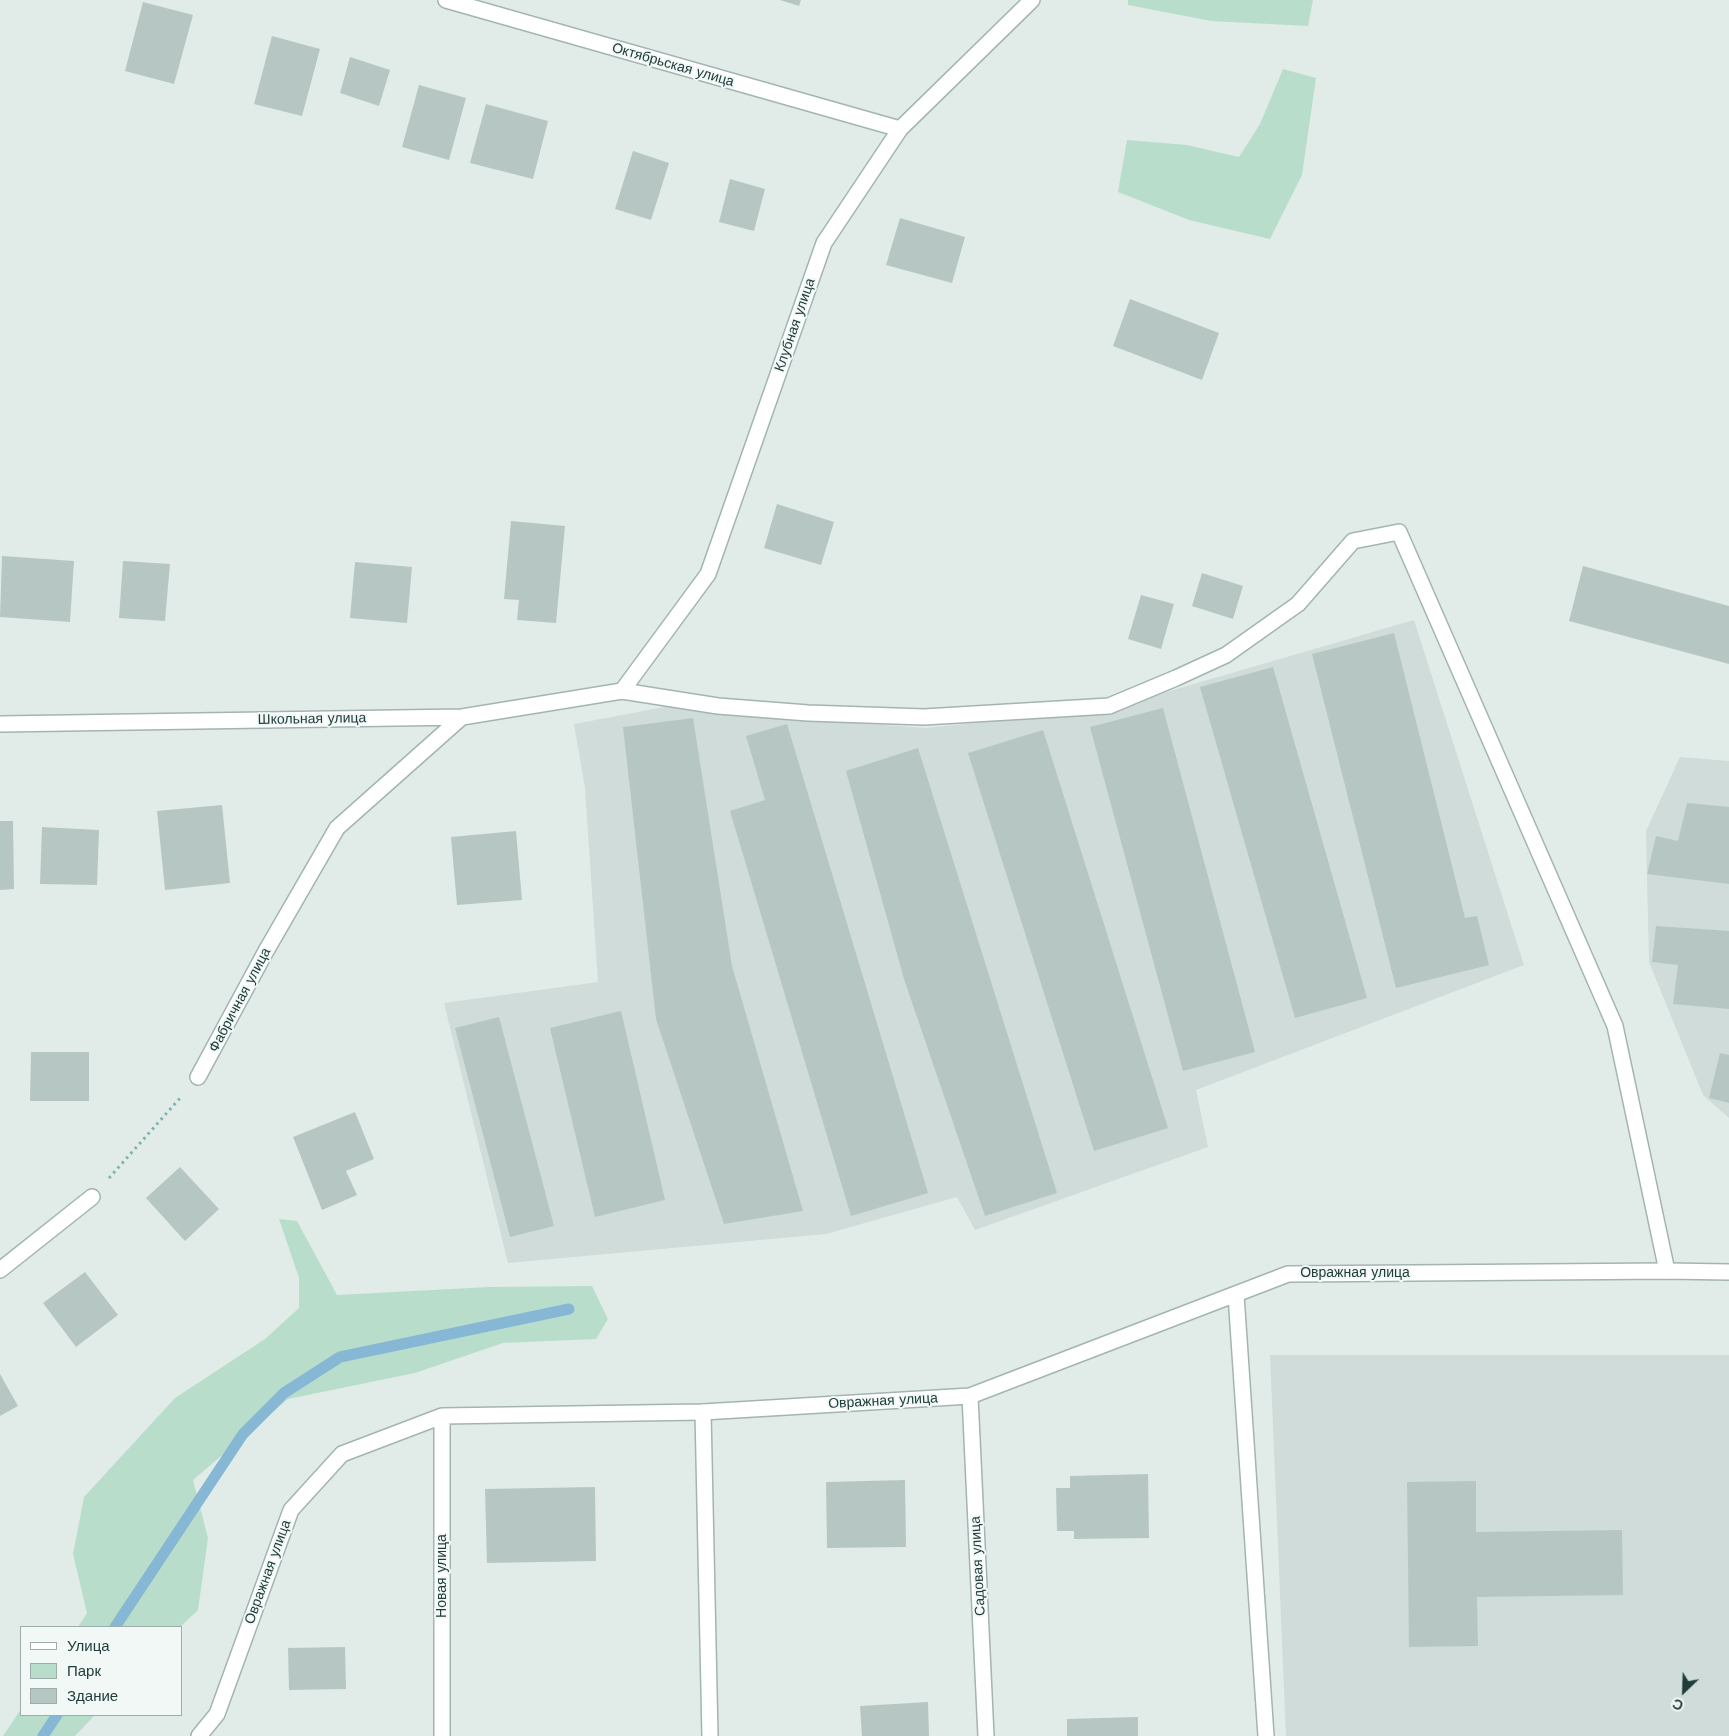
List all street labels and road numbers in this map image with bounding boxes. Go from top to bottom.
street label: Октябрьская улица [610,40,736,90]
street label: Клубная улица [771,276,819,374]
street label: Школьная улица [258,710,366,728]
street label: Фабричная улица [205,945,275,1055]
street label: Овражная улица [1300,1265,1410,1281]
street label: Овражная улица [828,1390,938,1412]
street label: Садовая улица [967,1516,989,1616]
street label: Овражная улица [241,1518,295,1626]
street label: Новая улица [434,1534,450,1618]

